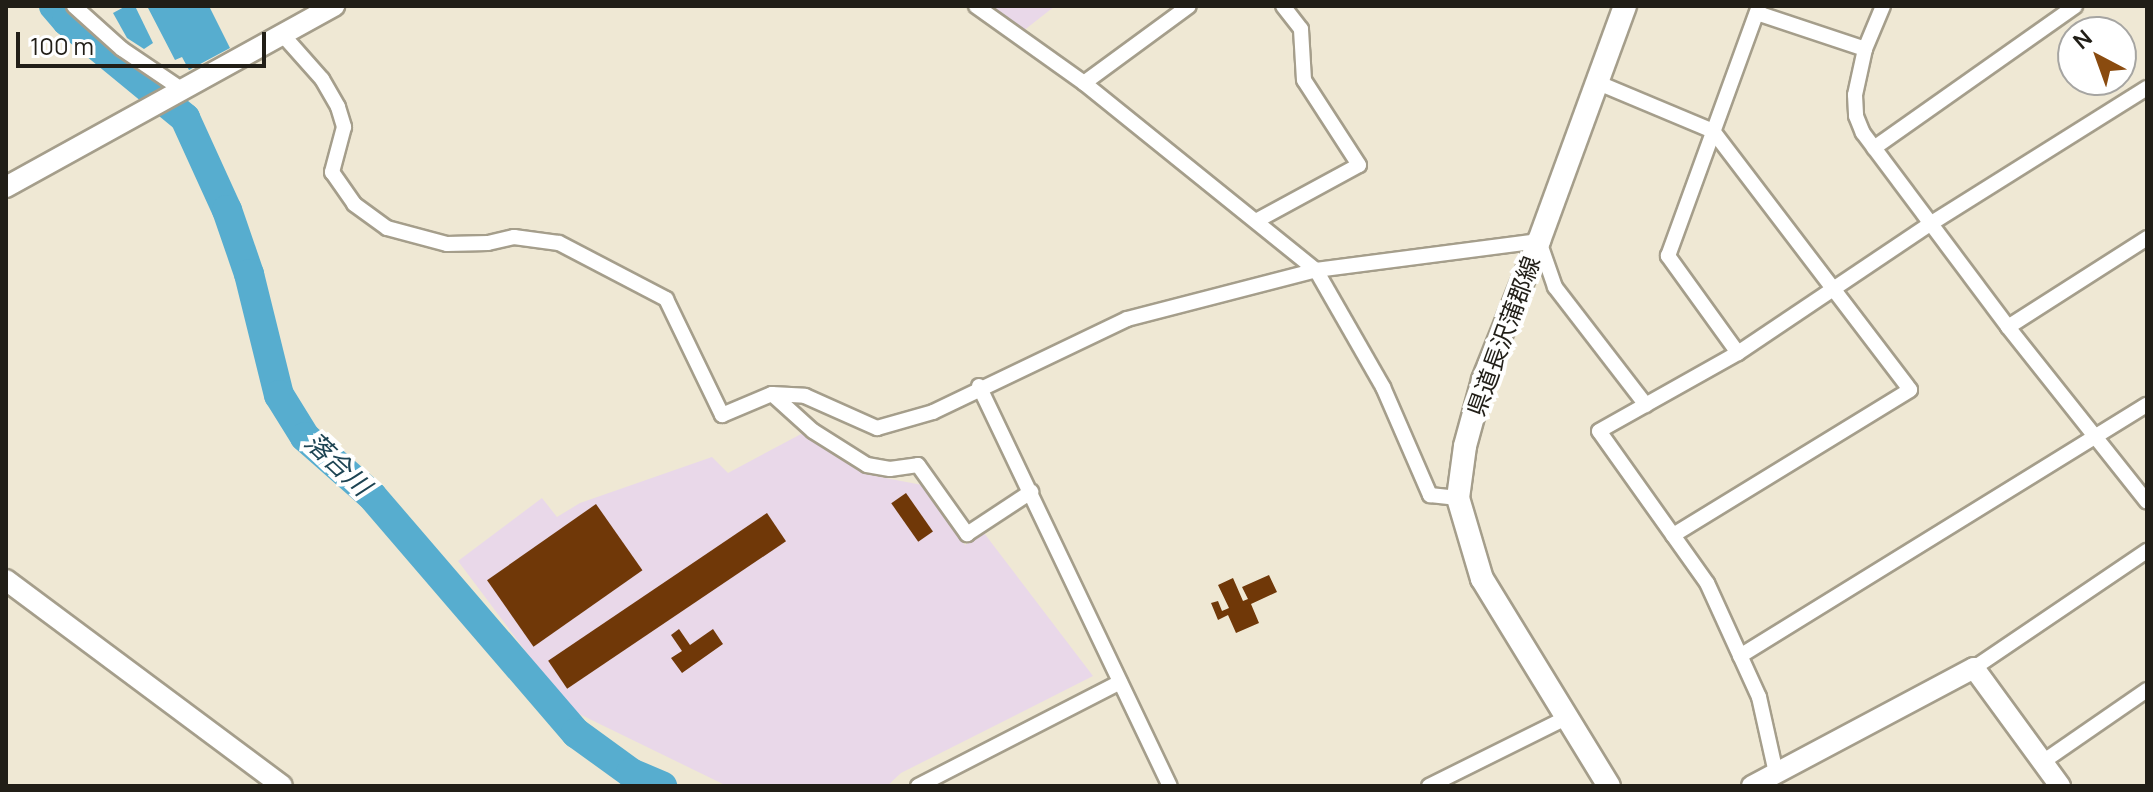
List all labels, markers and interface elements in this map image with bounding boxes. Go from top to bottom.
scale bar [20,16,270,66]
north arrow [2057,16,2137,96]
text: N [2067,23,2098,56]
text: 100 m [30,29,94,62]
street label: 県道長沢蒲郡線 [1461,252,1545,420]
water label: 落合川 [299,426,377,502]

